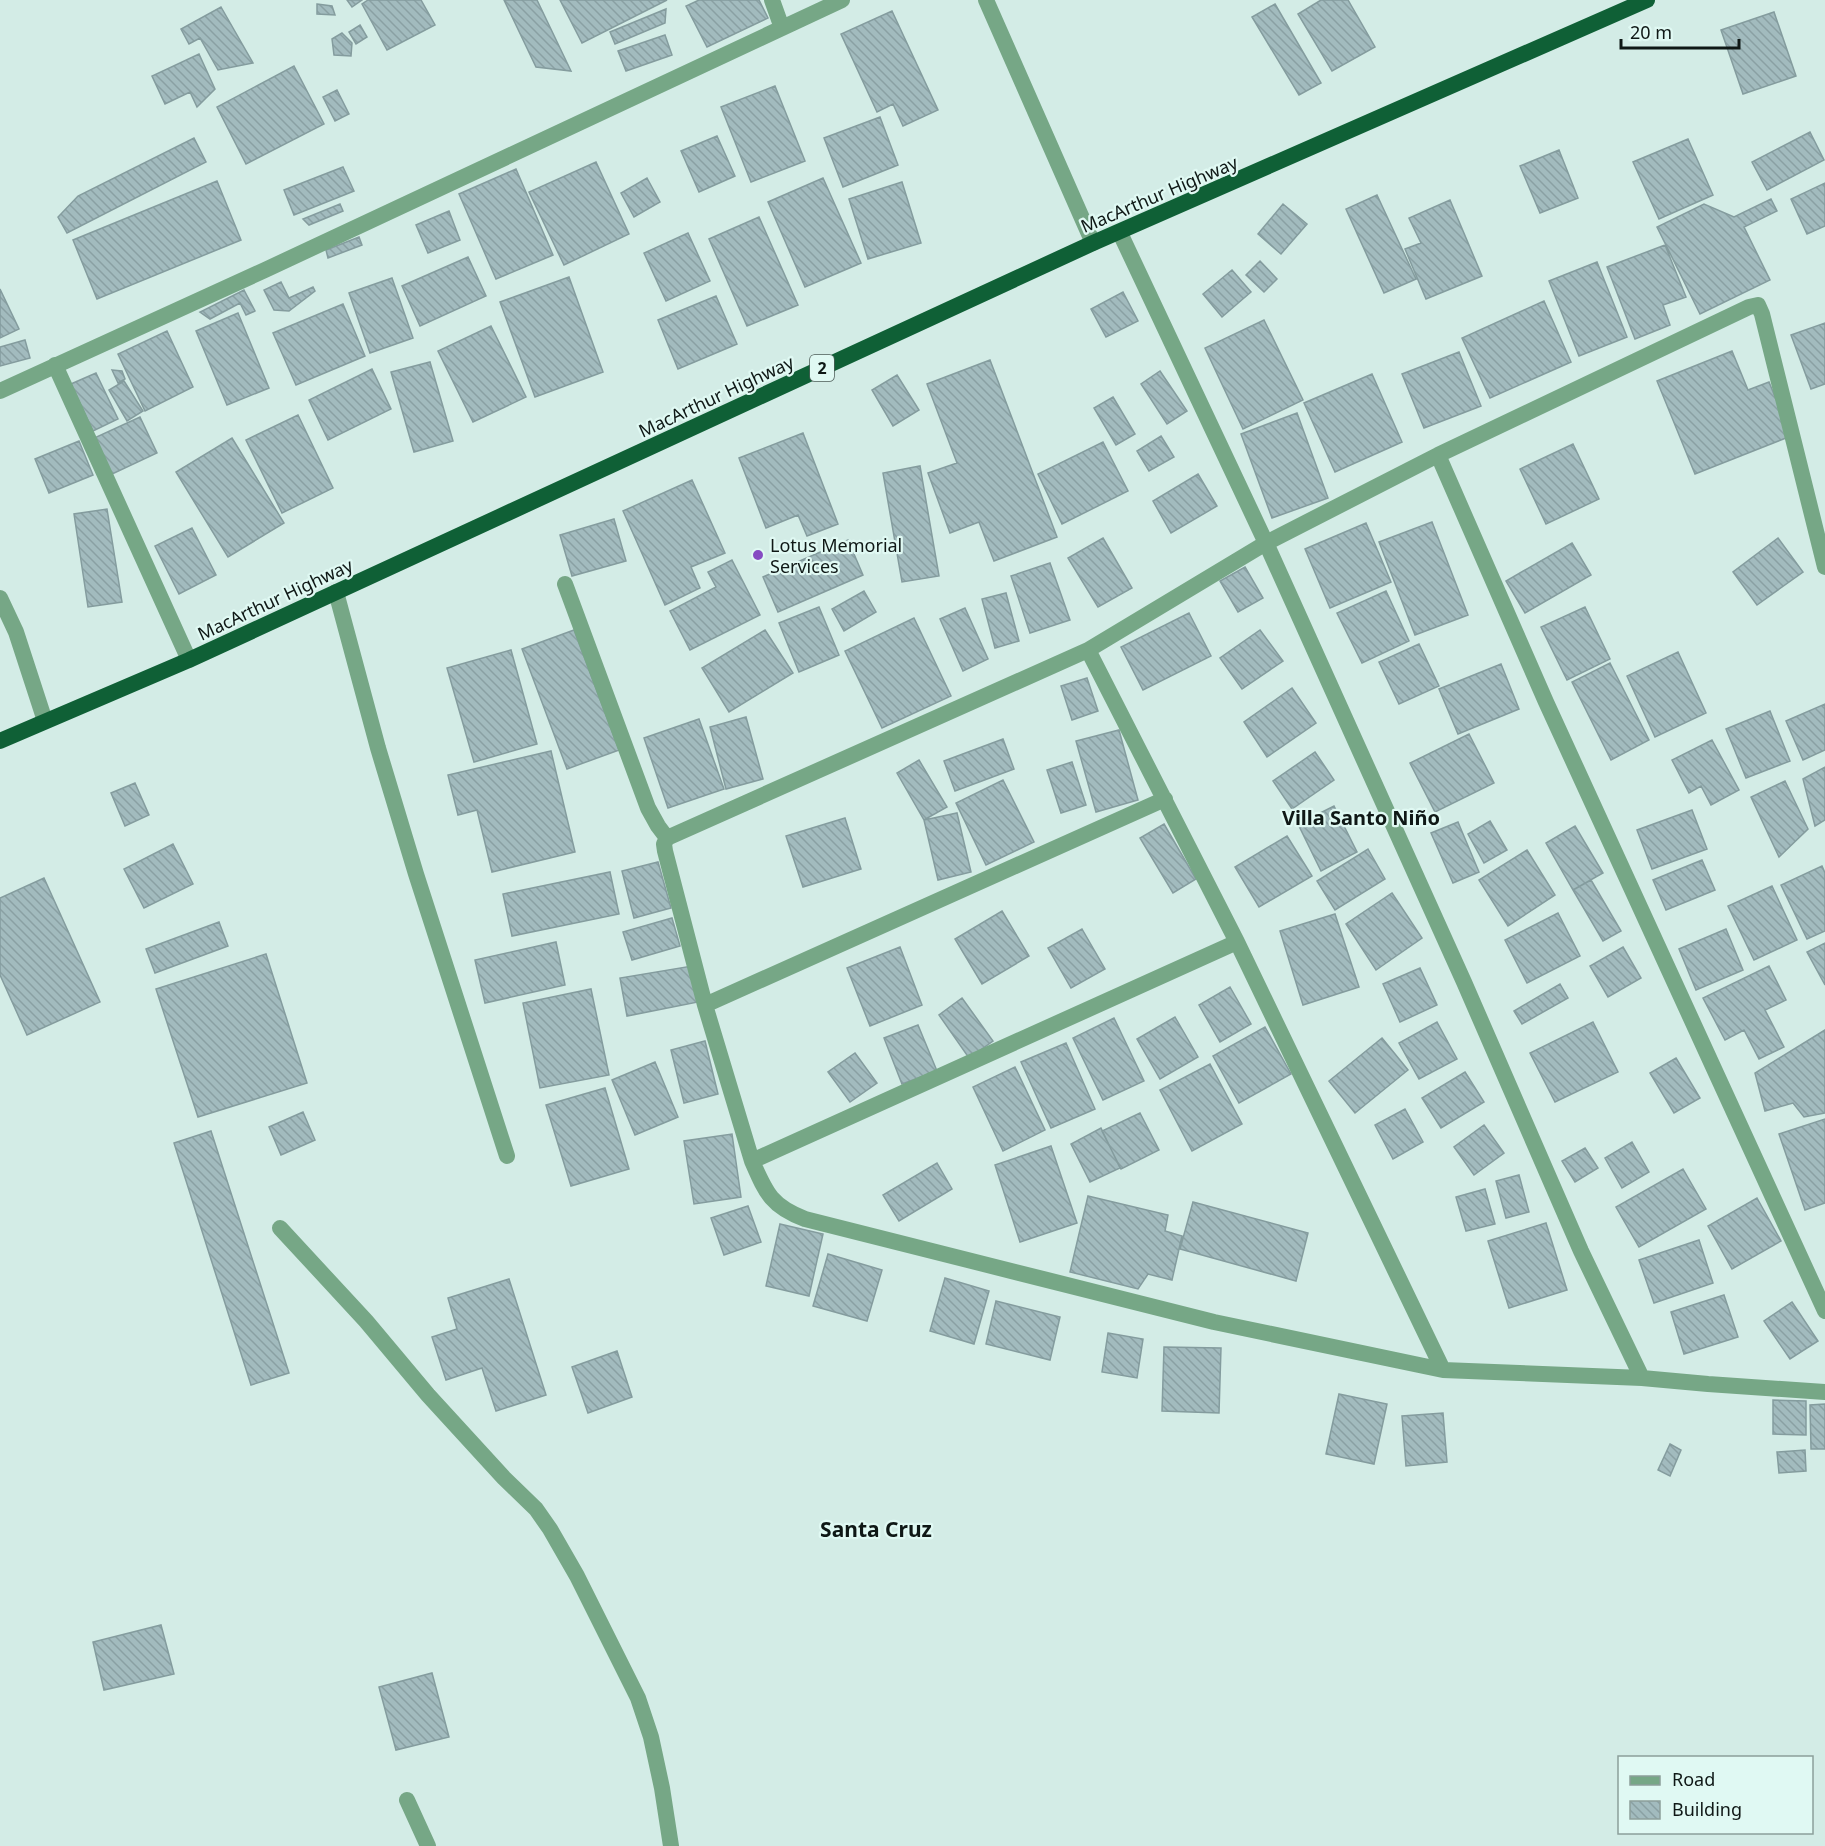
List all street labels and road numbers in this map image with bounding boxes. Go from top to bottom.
street label: MacArthur Highway [1077,150,1242,238]
street label: MacArthur Highway [635,349,798,442]
road number: 2 [810,355,834,381]
street label: MacArthur Highway [194,552,357,645]

